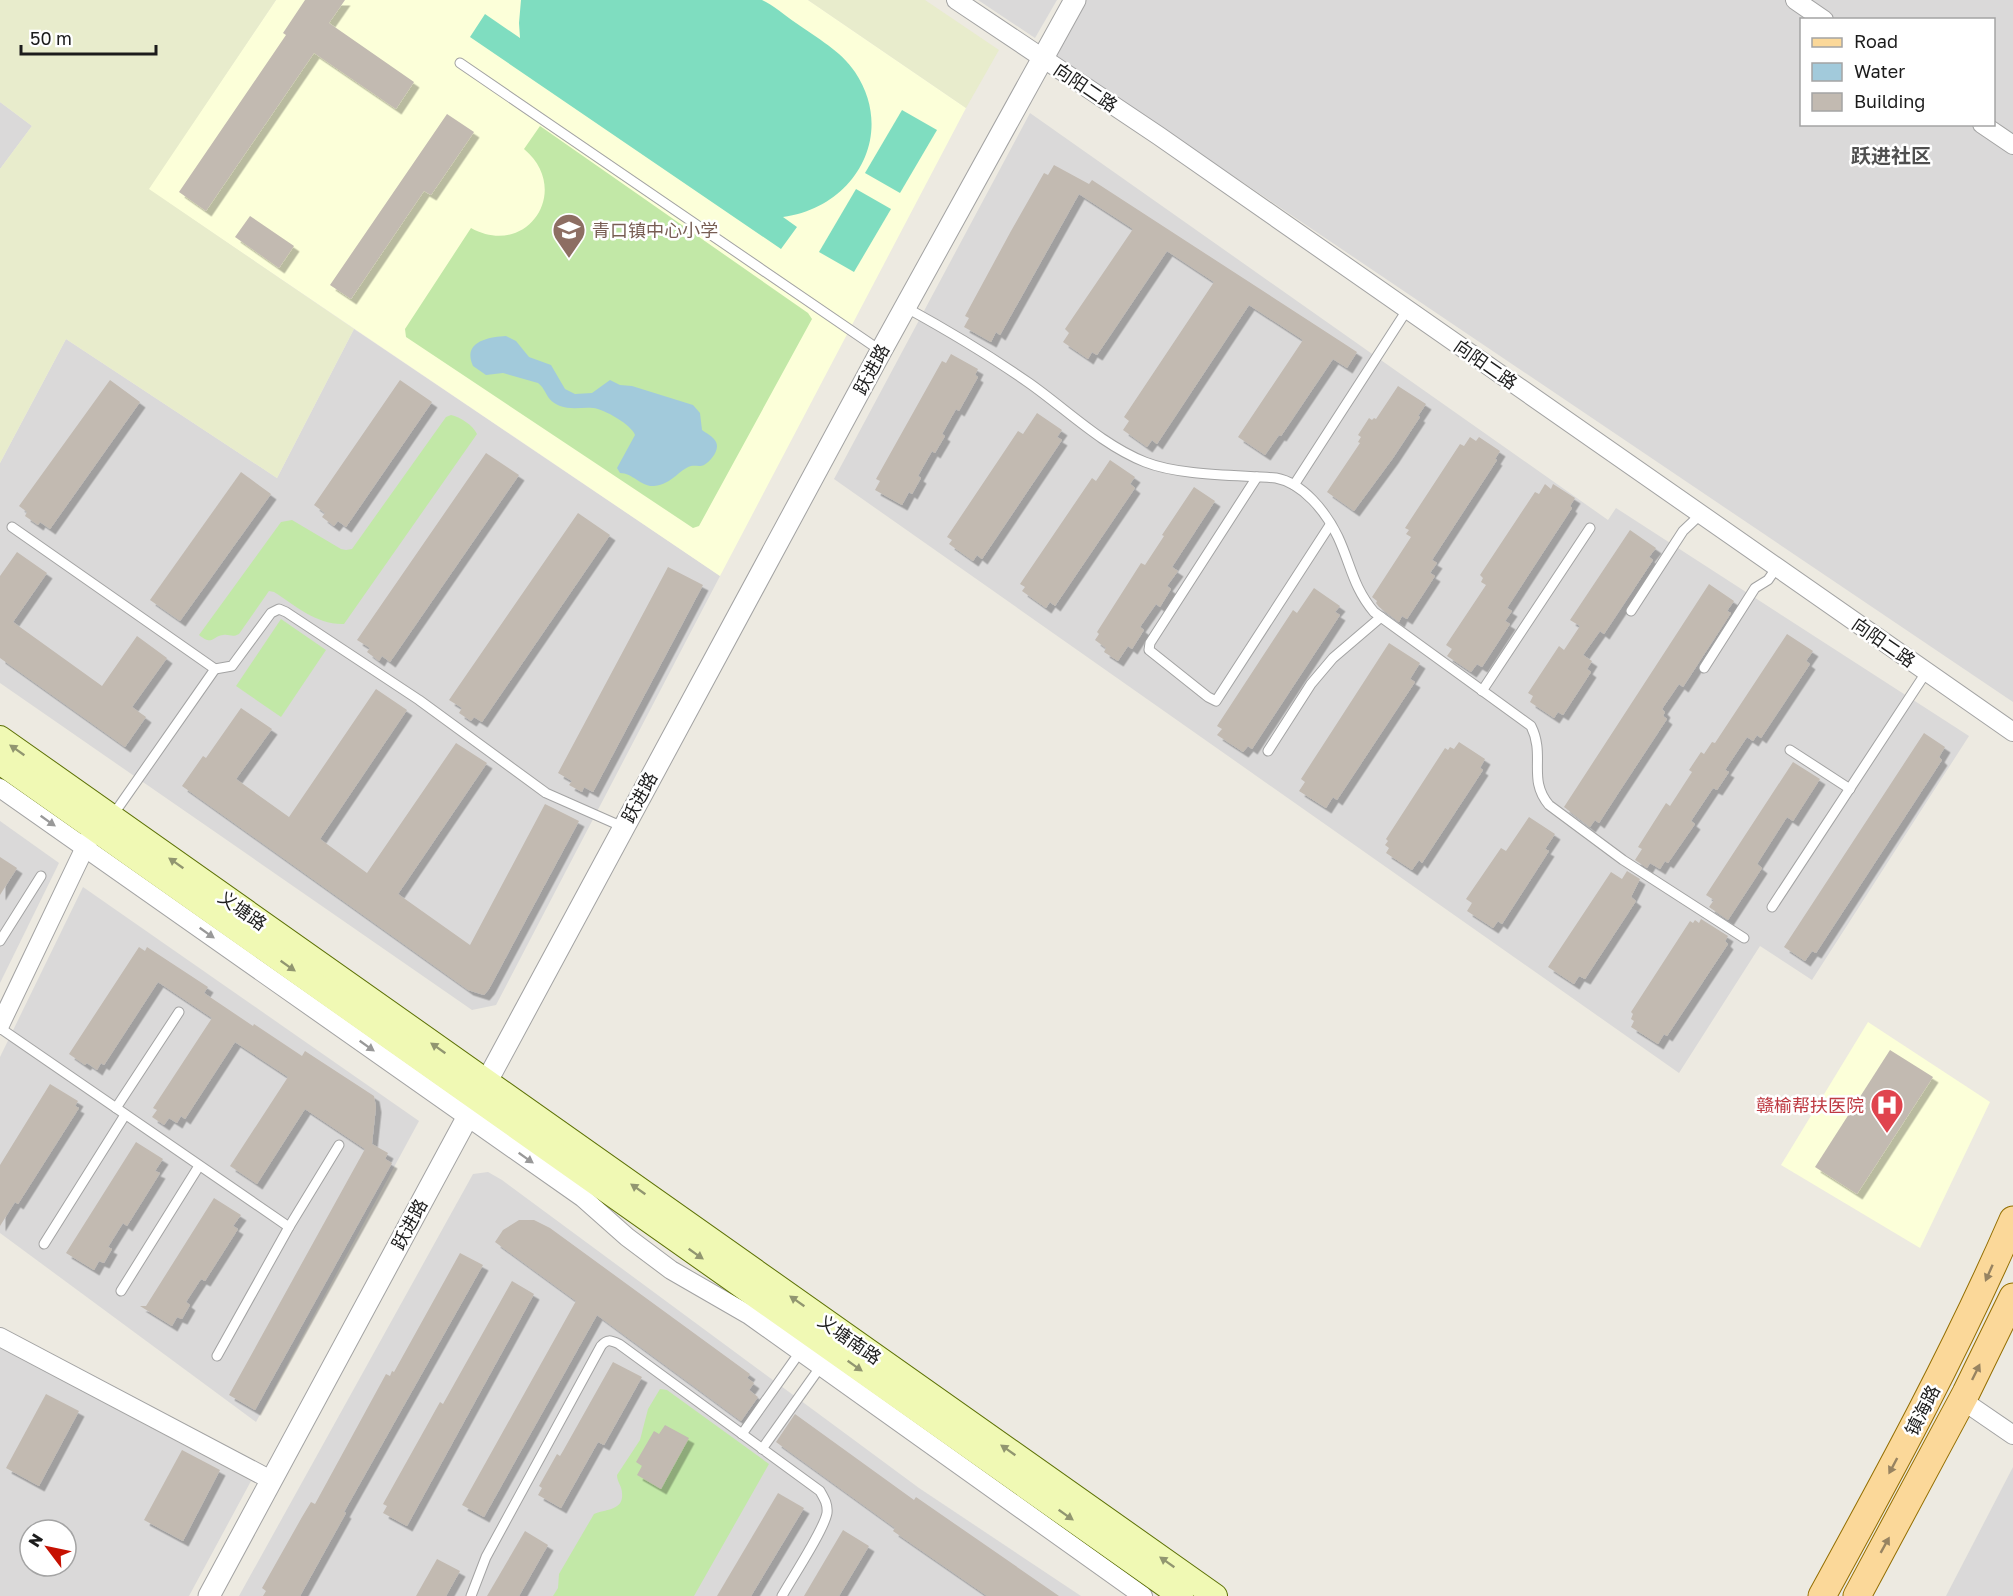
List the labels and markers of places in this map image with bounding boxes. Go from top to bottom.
school or university icon: 青口镇中心小学 [551,212,587,259]
place label: 青口镇中心小学 [592,219,718,241]
hospital icon: 赣榆帮扶医院 [1869,1087,1905,1134]
place label: 赣榆帮扶医院 [1756,1094,1864,1116]

